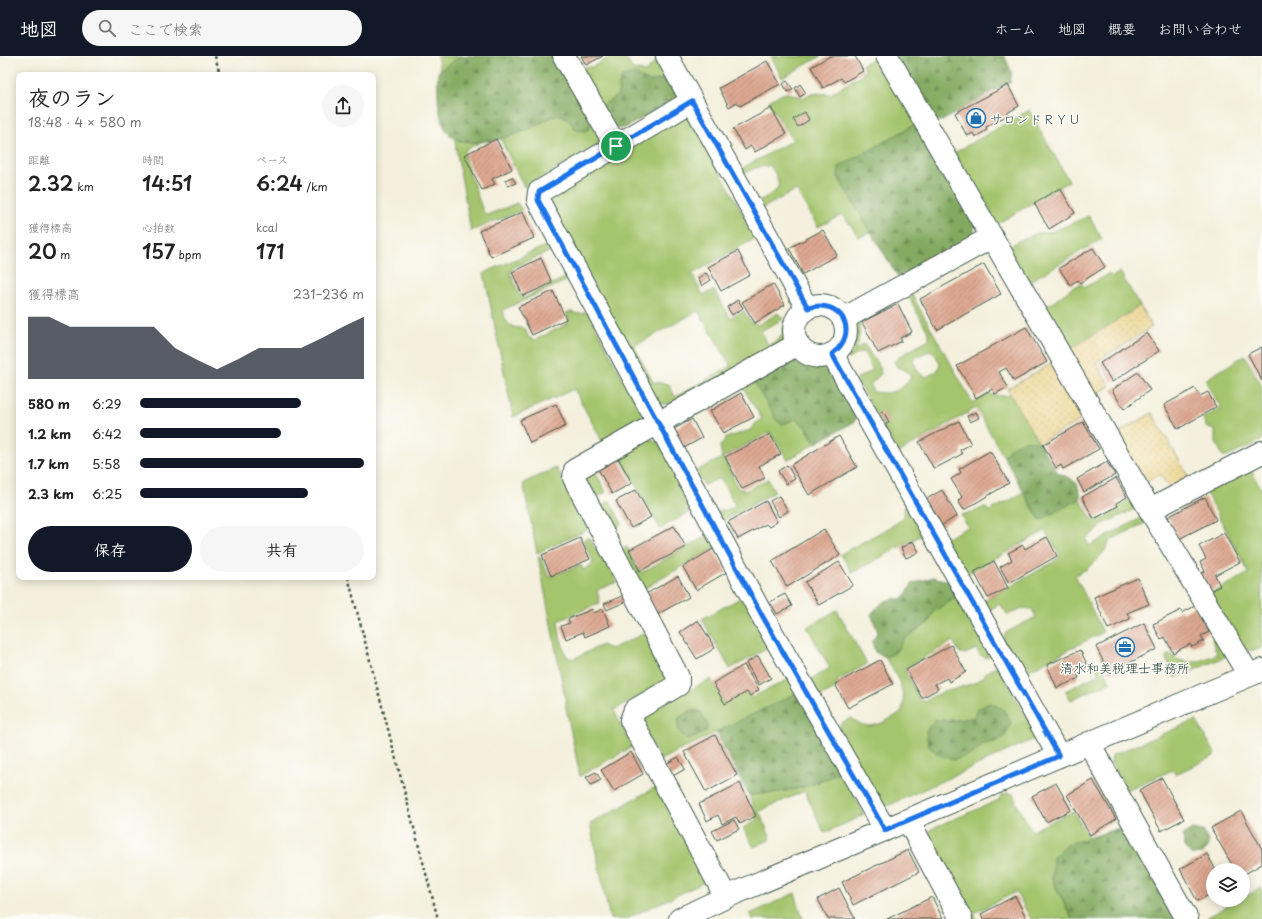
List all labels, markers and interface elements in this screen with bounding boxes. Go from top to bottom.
search box [82,10,362,46]
text: 地図 [20,14,58,42]
icon: search [96,17,118,39]
text: ここで検索 [128,17,203,40]
text: ホーム [995,18,1036,39]
text: 地図 [1058,18,1086,39]
text: 概要 [1108,18,1136,39]
text: お問い合わせ [1158,18,1242,39]
text: 夜のラン [28,80,116,113]
button: share [322,85,364,127]
shop icon: サロンドＲＹＵ [965,107,987,129]
place label: サロンドＲＹＵ [990,109,1081,128]
text: 18:48 · 4 × 580 m [28,112,142,131]
pin [599,129,633,163]
icon: arrive [605,135,627,157]
text: 距離 [28,151,50,168]
text: 時間 [142,151,164,168]
text: ペース [256,151,288,168]
text: 2.32 [28,168,74,198]
text: 14:51 [142,168,192,198]
text: 6:24 [256,168,303,198]
text: km [74,178,94,195]
text: /km [303,178,327,195]
text: 獲得標高 [28,219,72,236]
text: 心拍数 [142,219,175,236]
text: kcal [256,219,278,236]
text: 20 [28,236,57,266]
text: 157 [142,236,175,266]
text: 171 [256,236,284,266]
text: m [57,246,70,263]
text: bpm [175,246,201,263]
text: 獲得標高 [28,284,80,303]
text: 231–236 m [293,284,364,303]
text: 580 m [28,394,70,413]
text: 6:29 [92,394,121,413]
text: 1.2 km [28,424,71,443]
text: 6:42 [92,424,122,443]
text: 1.7 km [28,454,69,473]
text: 5:58 [92,454,121,473]
text: 2.3 km [28,484,74,503]
text: 6:25 [92,484,122,503]
button: 保存 [28,526,192,572]
button: 共有 [200,526,364,572]
office icon: 清水和美税理士事務所 [1114,636,1136,658]
place label: 清水和美税理士事務所 [1060,658,1190,677]
map controls [1206,863,1250,907]
button: layers [1206,863,1250,907]

